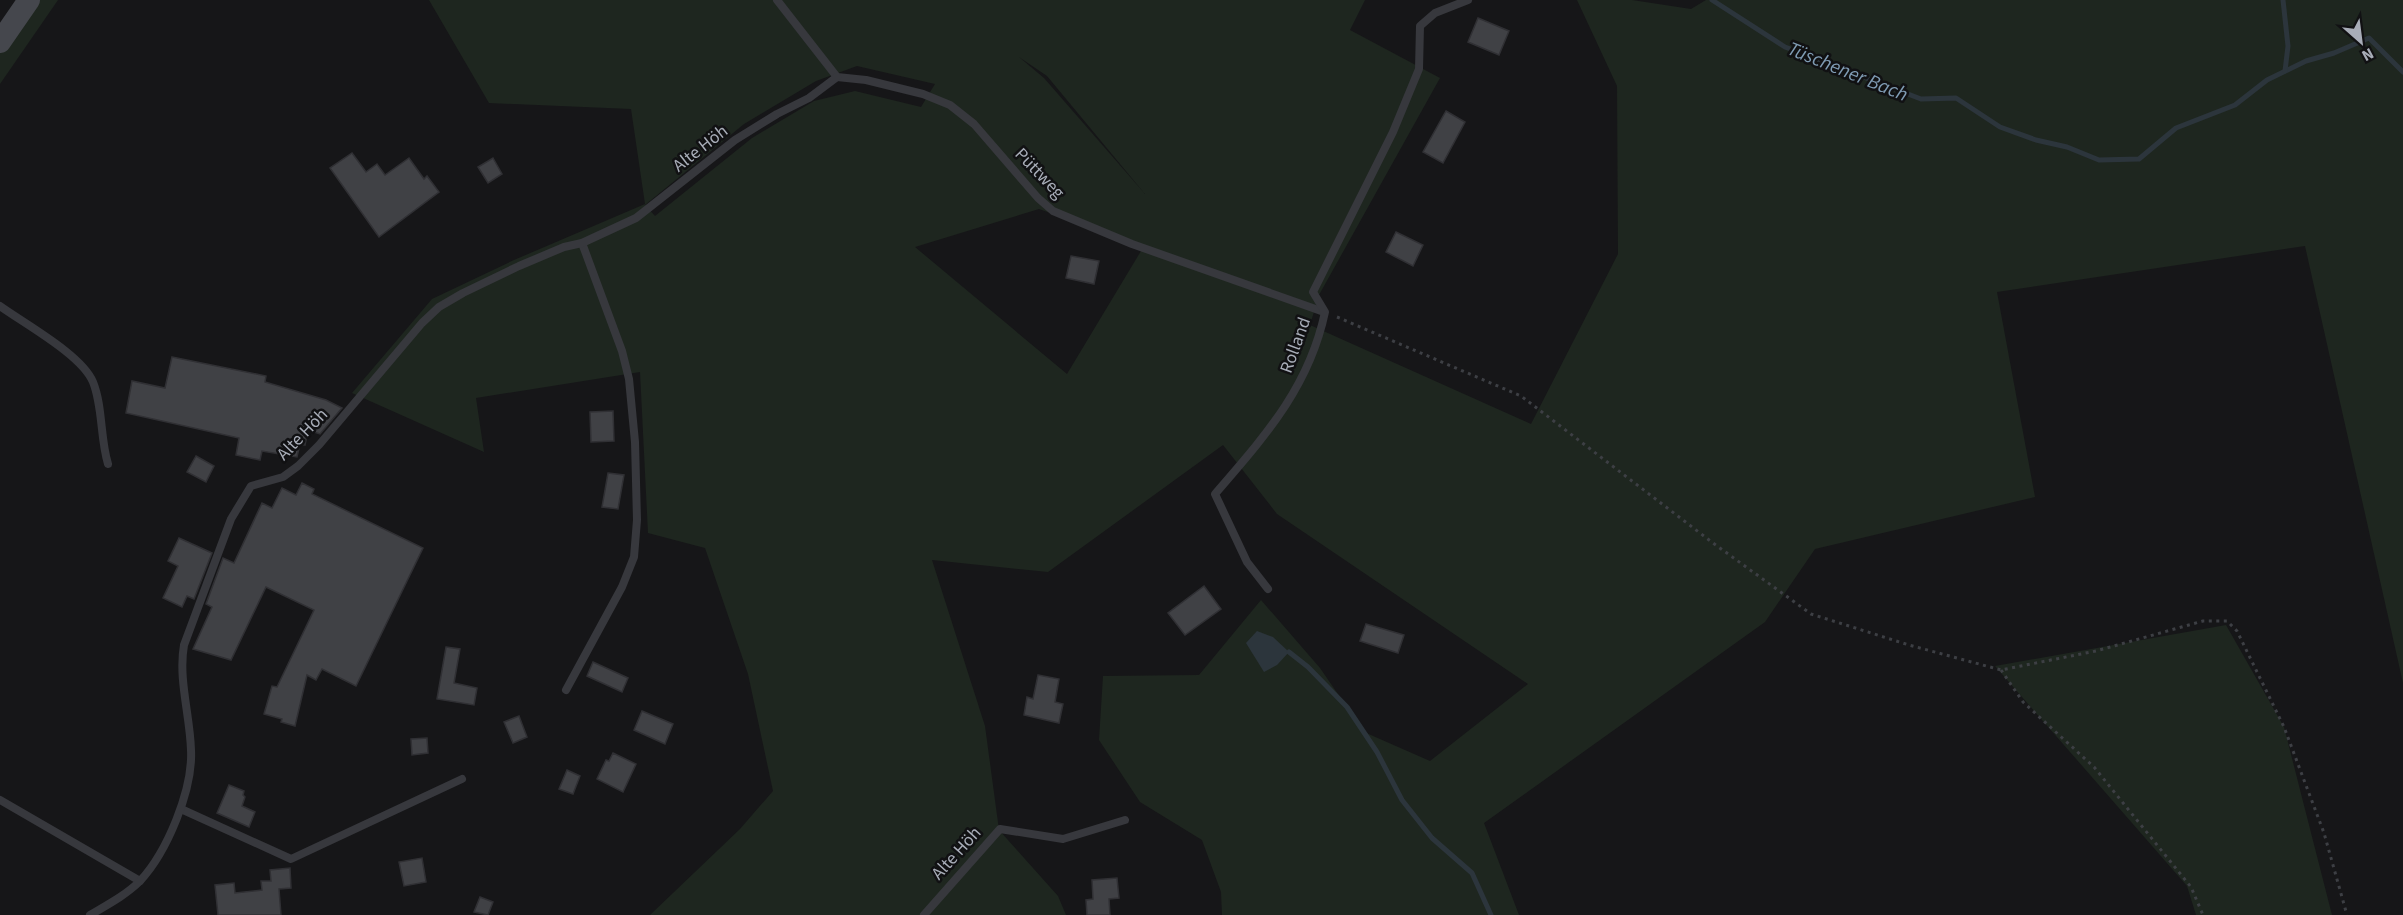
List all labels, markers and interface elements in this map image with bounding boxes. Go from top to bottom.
north arrow [2331,12,2391,72]
water label: Tüschener Bach [1783,35,1912,109]
text: N [2358,42,2377,67]
street label: Alte Höh [667,119,733,178]
street label: Püttweg [1009,142,1070,205]
street label: Rolland [1274,314,1317,377]
street label: Alte Höh [271,403,334,466]
street label: Alte Höh [926,821,987,885]

